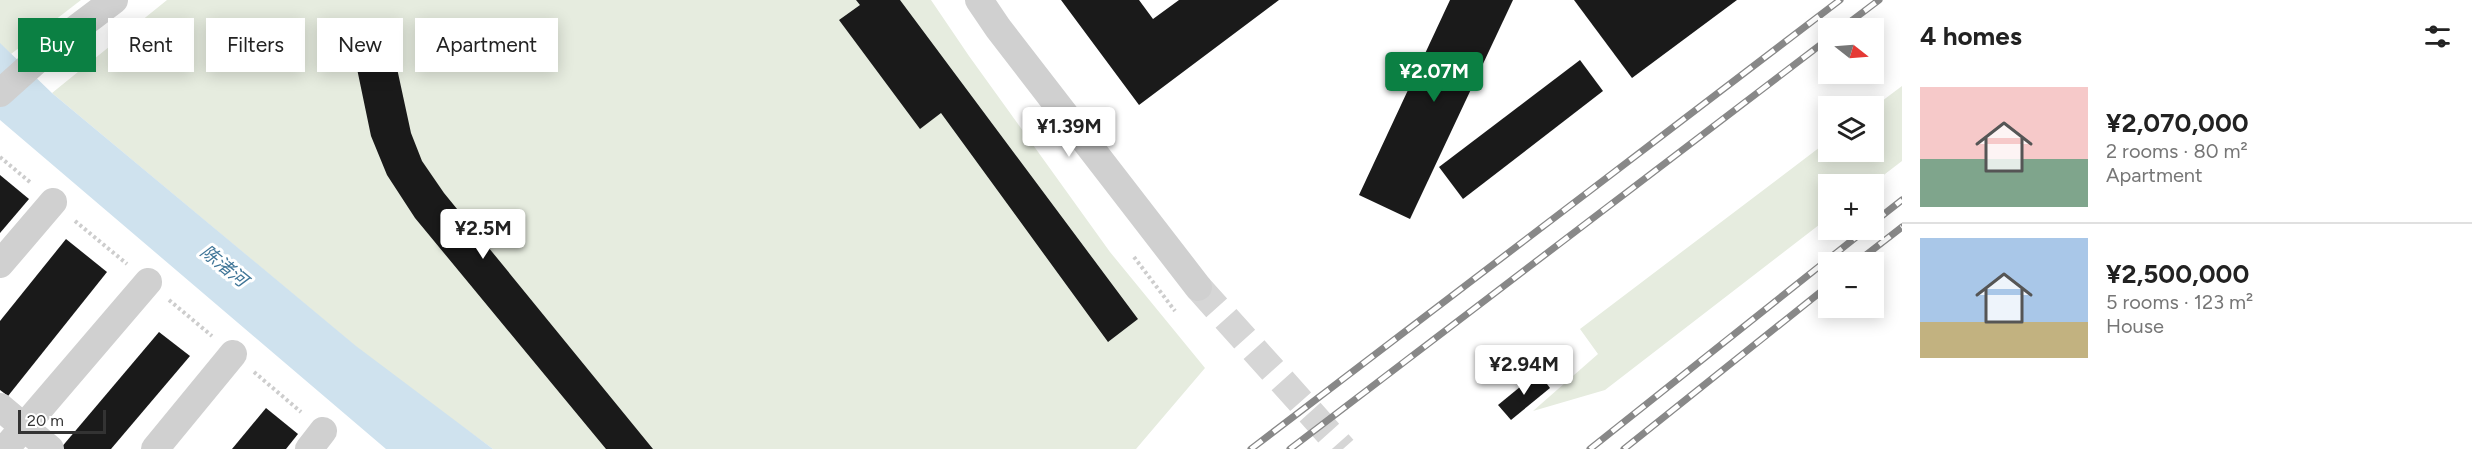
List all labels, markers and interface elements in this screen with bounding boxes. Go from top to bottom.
chip: Buy [18,18,96,72]
chip: Rent [108,18,194,72]
chip: Filters [206,18,305,72]
chip: New [317,18,403,72]
chip: Apartment [415,18,558,72]
north arrow [1818,18,1884,84]
map controls [1818,18,1884,318]
text: 4 homes [1920,20,2022,52]
icon: filters [2421,20,2454,53]
pin: ¥2.07M [1385,52,1483,103]
text: ¥2.07M [1399,59,1469,83]
button: layers [1818,96,1884,162]
pin: ¥1.39M [1020,107,1118,158]
text: ¥2,070,000 [2106,107,2249,139]
icon: home [1968,111,2040,183]
text: ¥1.39M [1036,114,1102,138]
text: 2 rooms · 80 m² [2106,139,2248,163]
text: Apartment [2106,163,2203,187]
button: + [1818,174,1884,240]
pin: ¥2.5M [441,209,525,260]
text: ¥2.5M [454,216,512,240]
water label: 陈渚河 [196,240,254,293]
button: − [1818,252,1884,318]
text: ¥2,500,000 [2106,258,2249,290]
icon: home [1968,262,2040,334]
text: 5 rooms · 123 m² [2106,290,2253,314]
text: House [2106,314,2164,338]
pin: ¥2.94M [1475,345,1573,396]
text: ¥2.94M [1489,352,1559,376]
scale bar [18,407,106,434]
text: 20 m [27,411,64,430]

